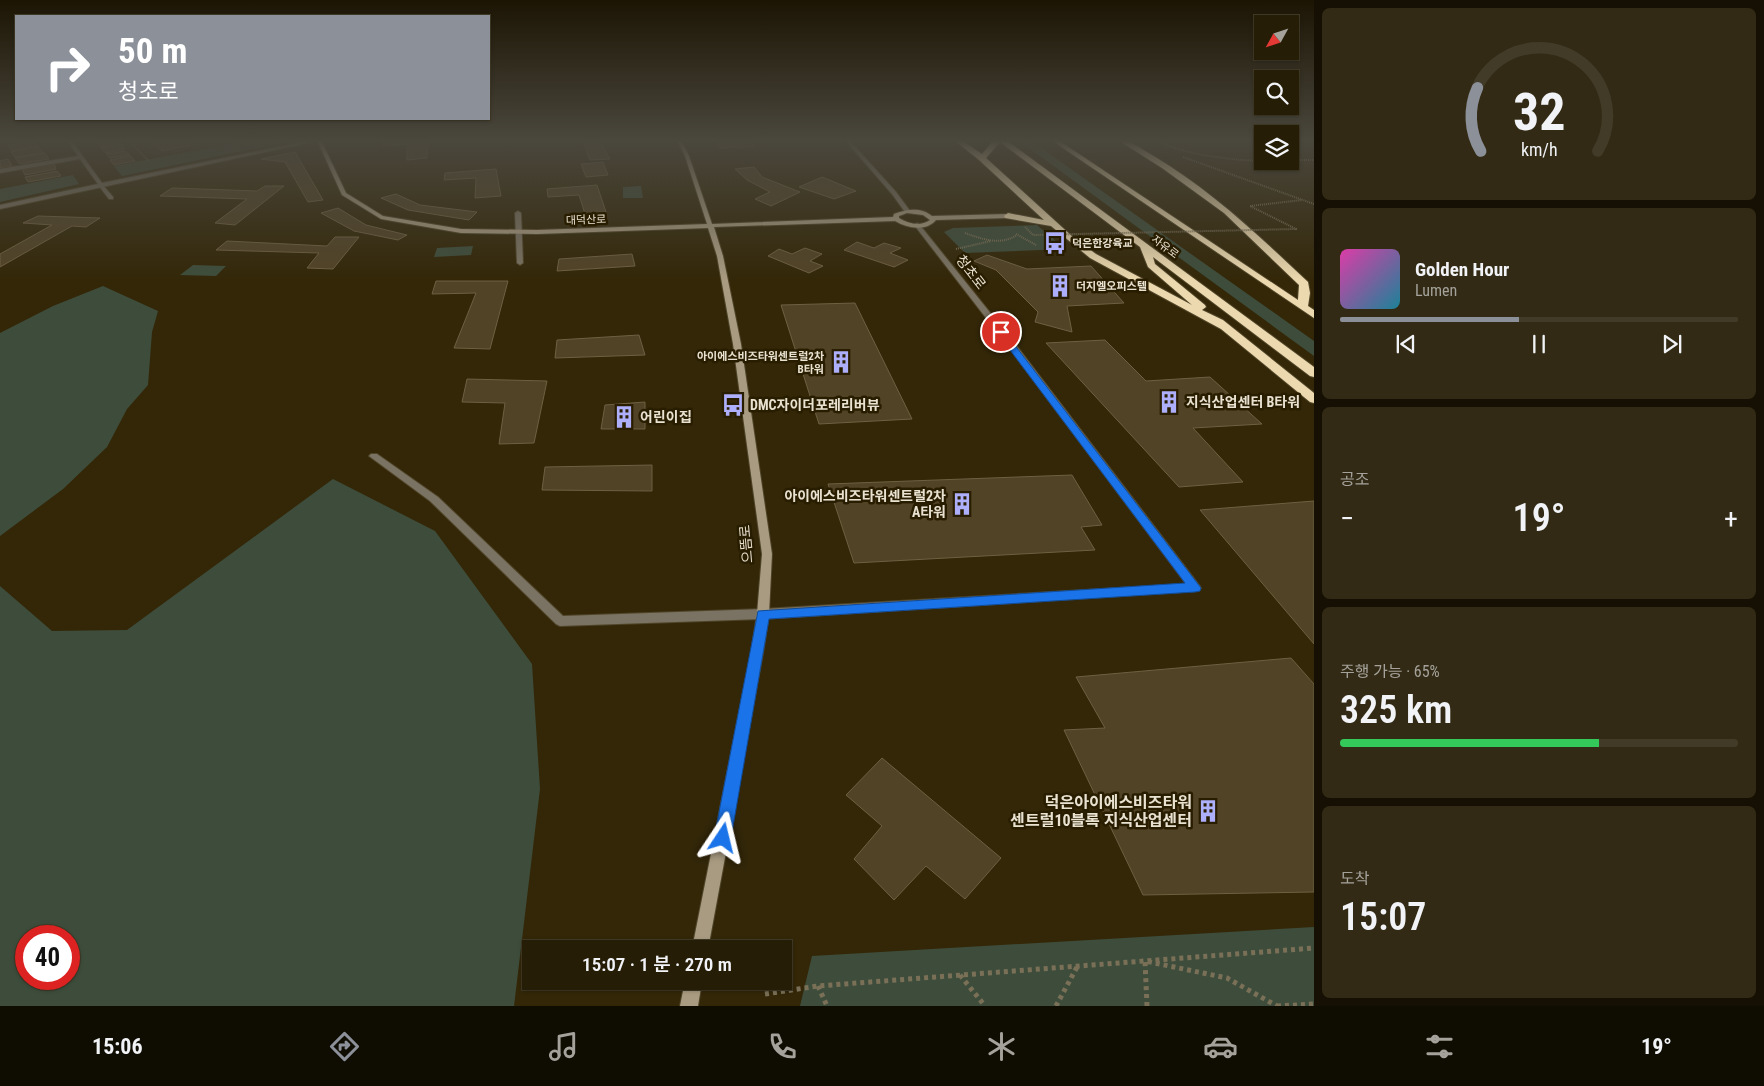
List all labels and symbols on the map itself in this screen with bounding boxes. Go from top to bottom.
north arrow [1254,15,1299,60]
street label: 대덕산로 [566,213,606,227]
bus stop icon: 덕은한강육교 [1042,230,1068,256]
street label: 자유로 [1149,233,1181,261]
place label: 덕은한강육교 [1072,237,1133,250]
street label: 청초로 [953,252,989,292]
building icon: 더지엘오피스텔 [1047,273,1073,299]
place label: 더지엘오피스텔 [1076,280,1147,293]
pin [980,311,1022,353]
building icon: 아이에스비즈타워센트럴2차 B타워 [828,349,854,375]
place label: 아이에스비즈타워센트럴2차 B타워 [697,350,824,376]
building icon: 지식산업센터 B타워 [1156,389,1182,415]
bus stop icon: DMC자이더포레리버뷰 [720,392,746,418]
place label: 지식산업센터 B타워 [1186,394,1300,410]
place label: DMC자이더포레리버뷰 [750,397,880,413]
building icon: 어린이집 [611,404,637,430]
place label: 어린이집 [640,409,692,425]
place label: 아이에스비즈타워센트럴2차 A타워 [784,488,946,520]
building icon: 아이에스비즈타워센트럴2차 A타워 [949,491,975,517]
street label: 으뜸로 [736,524,756,564]
place label: 덕은아이에스비즈타워 센트럴10블록 지식산업센터 [1010,793,1192,830]
building icon: 덕은아이에스비즈타워 센트럴10블록 지식산업센터 [1195,798,1221,824]
position arrow [696,811,748,863]
speed limit sign: 40 [15,925,80,990]

